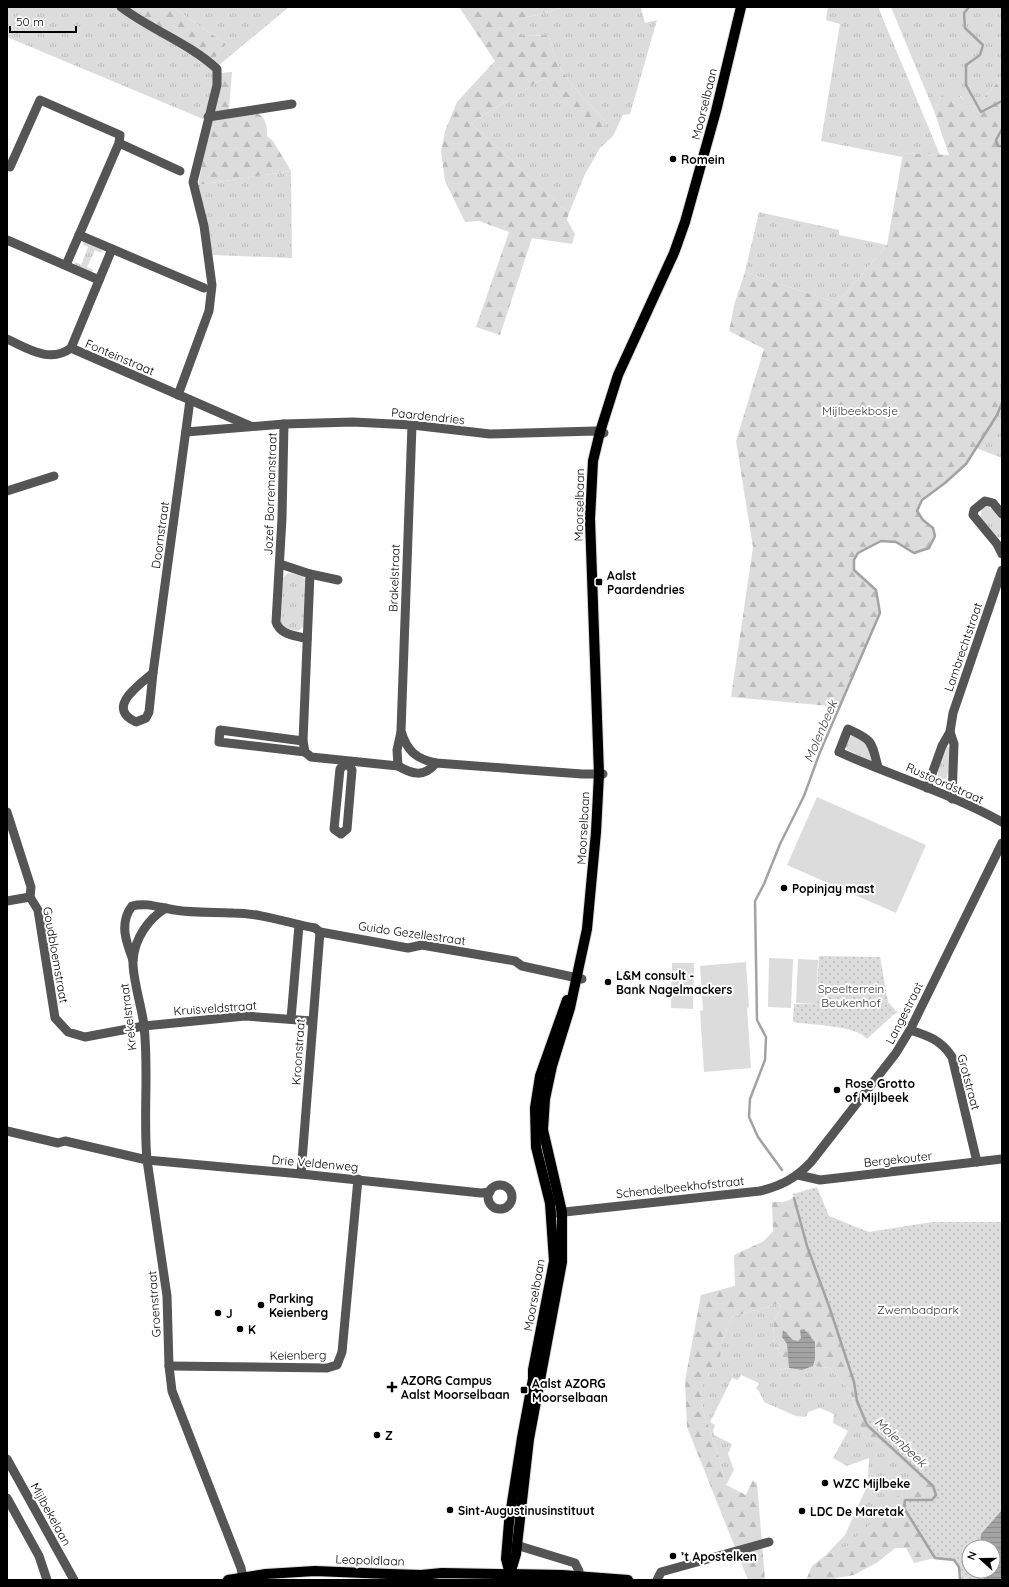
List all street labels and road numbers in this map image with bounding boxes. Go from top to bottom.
street label: Moorselbaan [688,67,720,141]
street label: Fonteinstraat [83,336,157,378]
street label: Paardendries [390,405,466,427]
street label: Jozef Borremanstraat [260,432,280,556]
street label: Moorselbaan [571,468,587,542]
street label: Doornstraat [148,500,172,570]
street label: Brakelstraat [385,544,403,612]
street label: Lambrechtstraat [941,600,985,694]
street label: Rustoordstraat [904,759,986,807]
street label: Moorselbaan [574,791,592,865]
street label: Goudbloemstraat [40,906,72,1004]
street label: Guido Gezellestraat [357,918,467,948]
street label: Langestraat [882,980,926,1046]
street label: Krekelstraat [116,982,140,1052]
street label: Kruisveldstraat [173,998,257,1018]
street label: Kroonstraat [288,1018,308,1086]
street label: Grotstraat [954,1052,984,1112]
street label: Bergekouter [863,1148,933,1170]
street label: Drie Veldenweg [271,1152,359,1174]
street label: Schendelbeekhofstraat [615,1173,745,1201]
street label: Moorselbaan [520,1258,548,1332]
street label: Groenstraat [144,1270,164,1338]
street label: Keienberg [269,1347,327,1363]
street label: Mijlbekelaan [28,1480,74,1548]
street label: Leopoldlaan [335,1551,405,1569]

